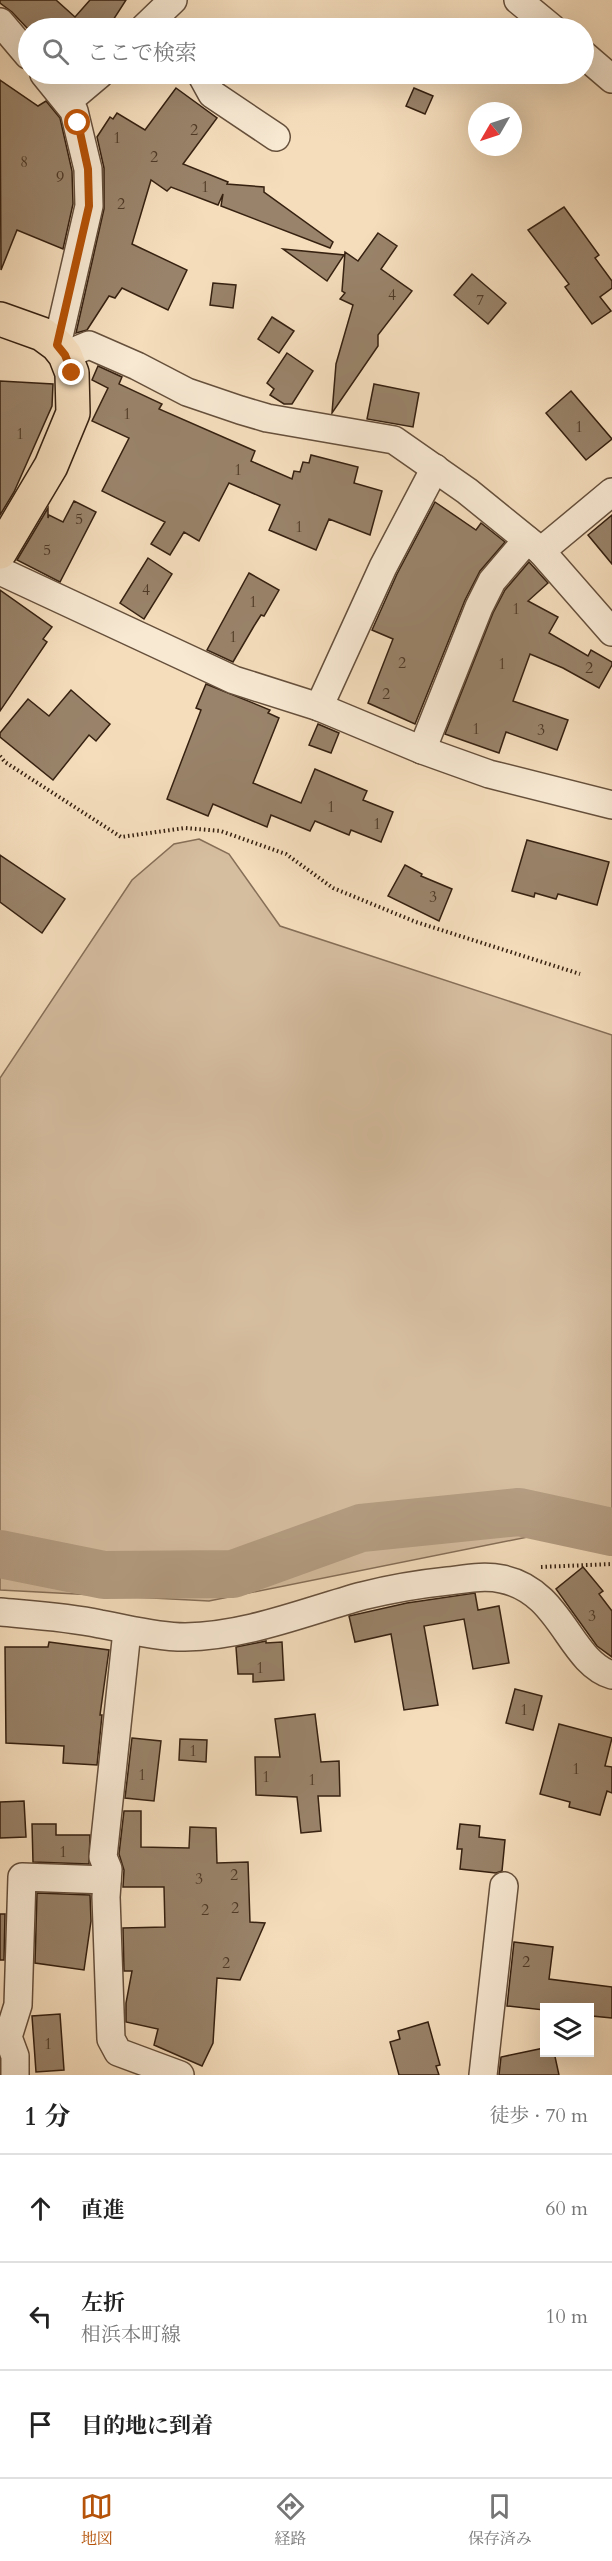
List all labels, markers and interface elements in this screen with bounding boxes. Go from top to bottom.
search box [18,18,594,84]
icon: search [39,35,72,68]
text: ここで検索 [87,38,197,68]
north arrow [468,102,522,156]
route start [64,109,90,135]
house number: 2 [190,119,198,141]
house number: 1 [113,127,121,149]
house number: 2 [150,146,158,168]
house number: 8 [20,151,28,173]
house number: 9 [56,166,64,188]
house number: 1 [201,176,209,198]
house number: 2 [117,193,125,215]
house number: 4 [388,284,396,306]
house number: 7 [476,289,484,311]
route end [58,359,84,385]
house number: 1 [123,403,131,425]
house number: 1 [575,416,583,438]
house number: 1 [16,423,24,445]
house number: 1 [234,459,242,481]
house number: 5 [75,508,83,530]
house number: 1 [295,516,303,538]
house number: 5 [43,539,51,561]
house number: 4 [142,579,150,601]
house number: 1 [249,591,257,613]
house number: 1 [512,598,520,620]
house number: 1 [229,626,237,648]
house number: 2 [398,652,406,674]
house number: 1 [498,653,506,675]
house number: 2 [585,657,593,679]
house number: 2 [382,683,390,705]
house number: 1 [472,718,480,740]
house number: 3 [537,719,545,741]
house number: 1 [327,796,335,818]
house number: 1 [373,813,381,835]
house number: 3 [429,886,437,908]
house number: 3 [588,1605,596,1627]
house number: 1 [256,1657,264,1679]
house number: 1 [520,1699,528,1721]
house number: 1 [189,1740,197,1762]
house number: 1 [572,1758,580,1780]
house number: 1 [138,1764,146,1786]
house number: 1 [262,1766,270,1788]
house number: 1 [308,1769,316,1791]
house number: 1 [59,1841,67,1863]
house number: 2 [230,1864,238,1886]
house number: 3 [195,1868,203,1890]
house number: 2 [231,1897,239,1919]
house number: 2 [201,1899,209,1921]
house number: 2 [522,1951,530,1973]
house number: 2 [222,1952,230,1974]
map controls [540,2003,594,2057]
button: layers [540,2003,594,2057]
house number: 1 [44,2033,52,2055]
text: 1 分 [24,2099,70,2134]
text: 徒歩 · 70 m [489,2102,588,2129]
icon: ahead [24,2192,57,2225]
text: 直進 [81,2195,125,2225]
text: 60 m [545,2195,588,2222]
text: 左折 [81,2288,125,2318]
icon: left [24,2300,57,2333]
text: 10 m [545,2303,588,2330]
text: 相浜本町線 [81,2321,181,2348]
icon: arrive [24,2408,57,2441]
text: 目的地に到着 [81,2411,213,2441]
tab: 地図 [80,2490,113,2550]
tab: 経路 [274,2490,307,2550]
tab: 保存済み [468,2490,532,2550]

